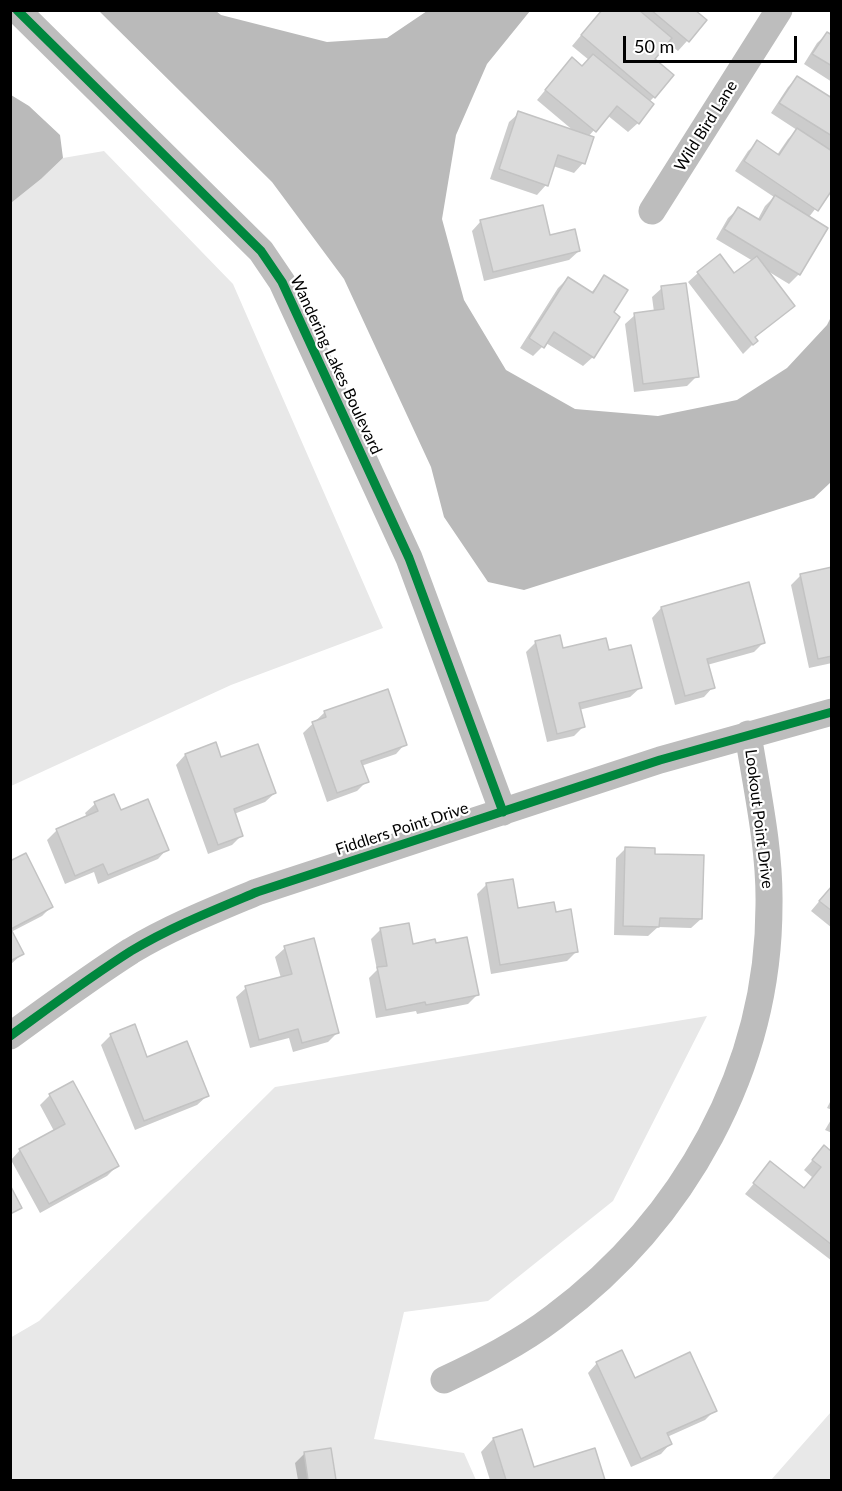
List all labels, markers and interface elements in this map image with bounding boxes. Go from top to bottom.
scale bar [626,24,800,62]
text: 50 m [634,35,674,57]
street label: Wild Bird Lane [670,77,742,175]
street label: Wandering Lakes Boulevard [286,273,386,457]
street label: Lookout Point Drive [741,748,777,890]
street label: Fiddlers Point Drive [333,798,471,860]

